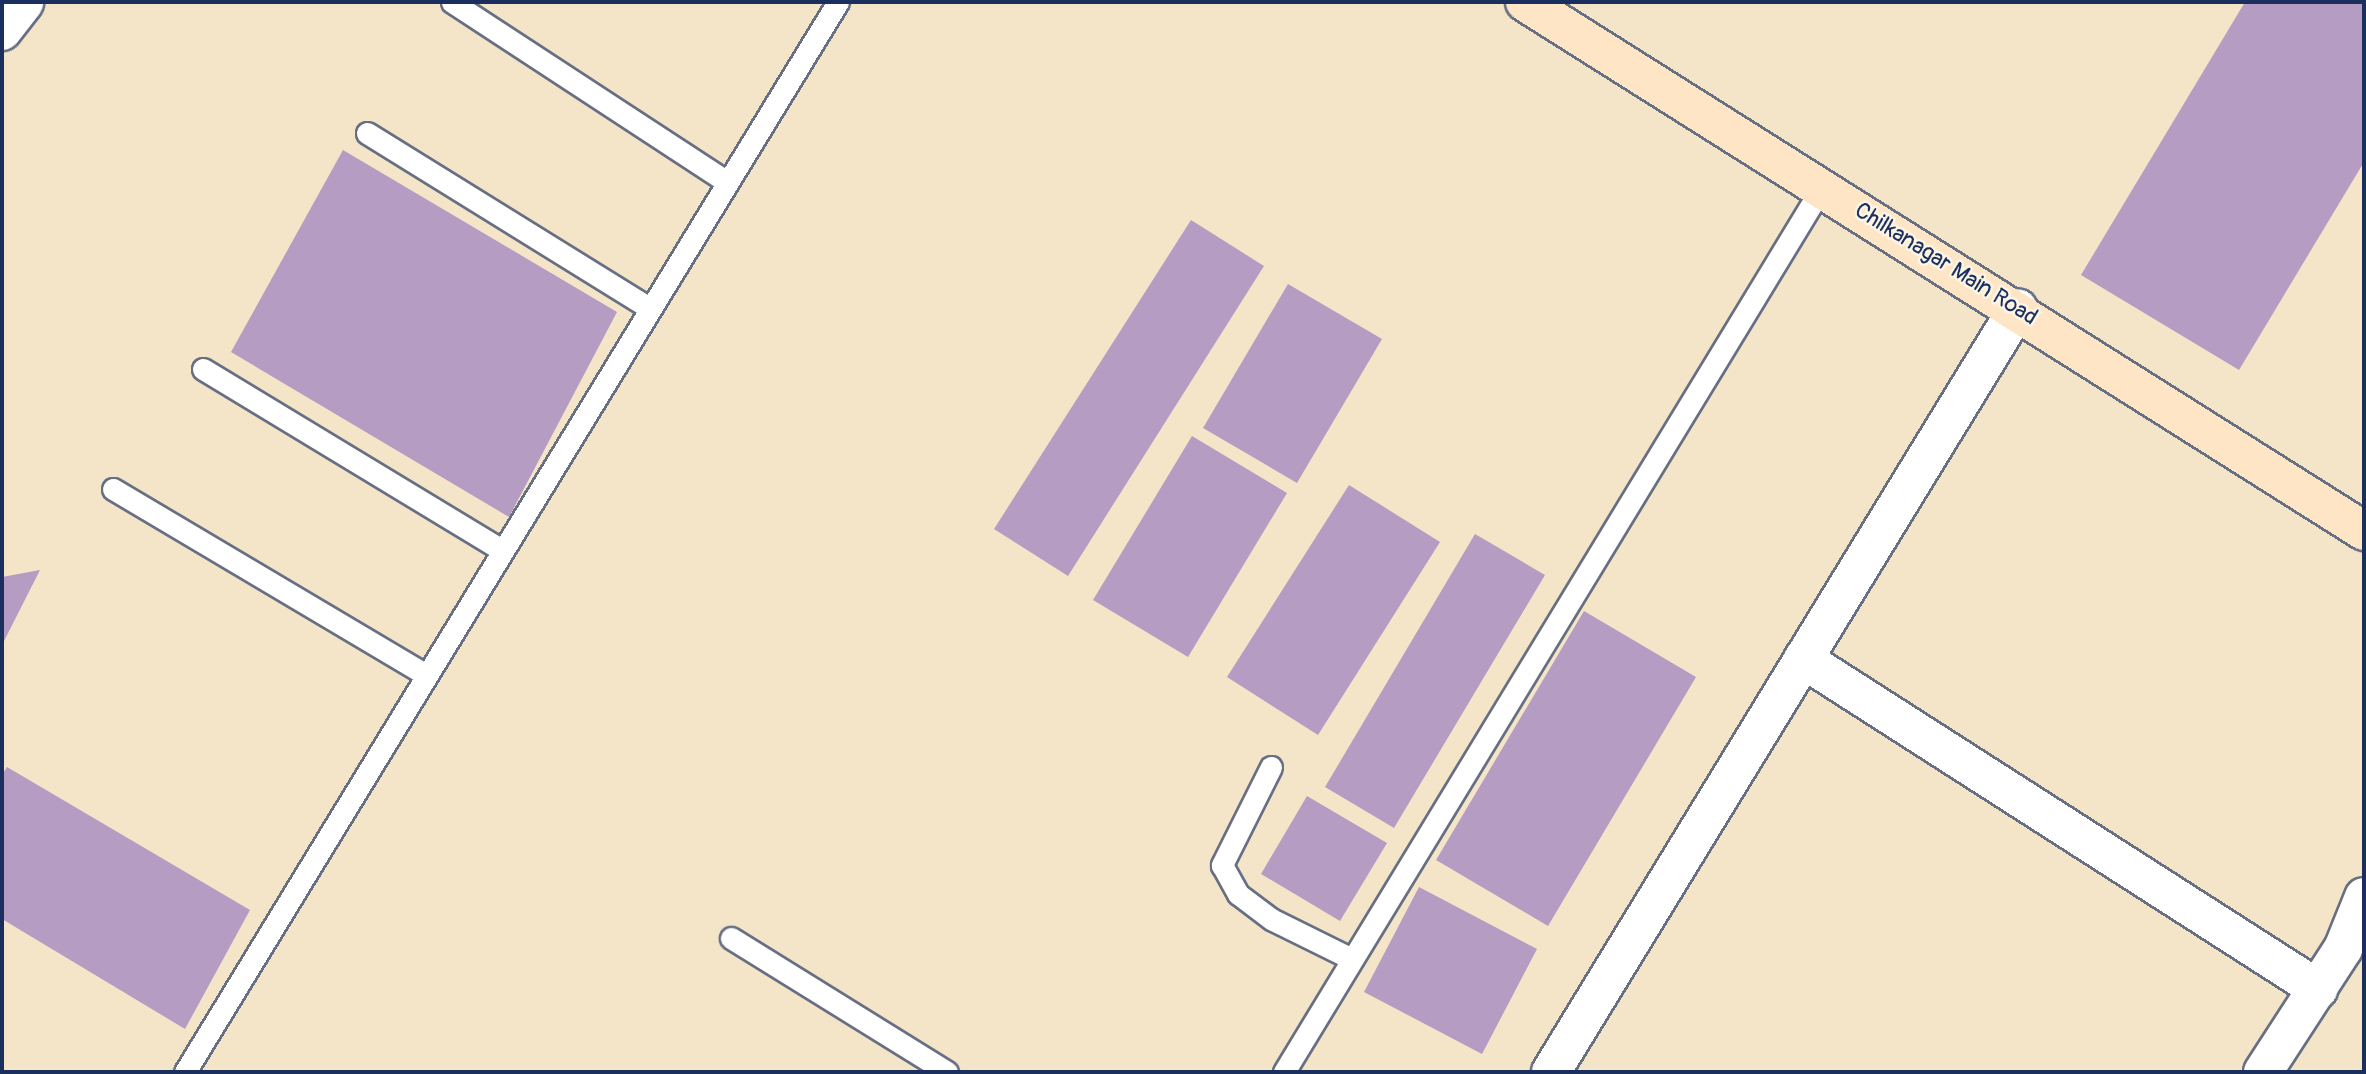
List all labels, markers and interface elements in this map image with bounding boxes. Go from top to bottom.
street label: Chilkanagar Main Road [1850,197,2042,331]

